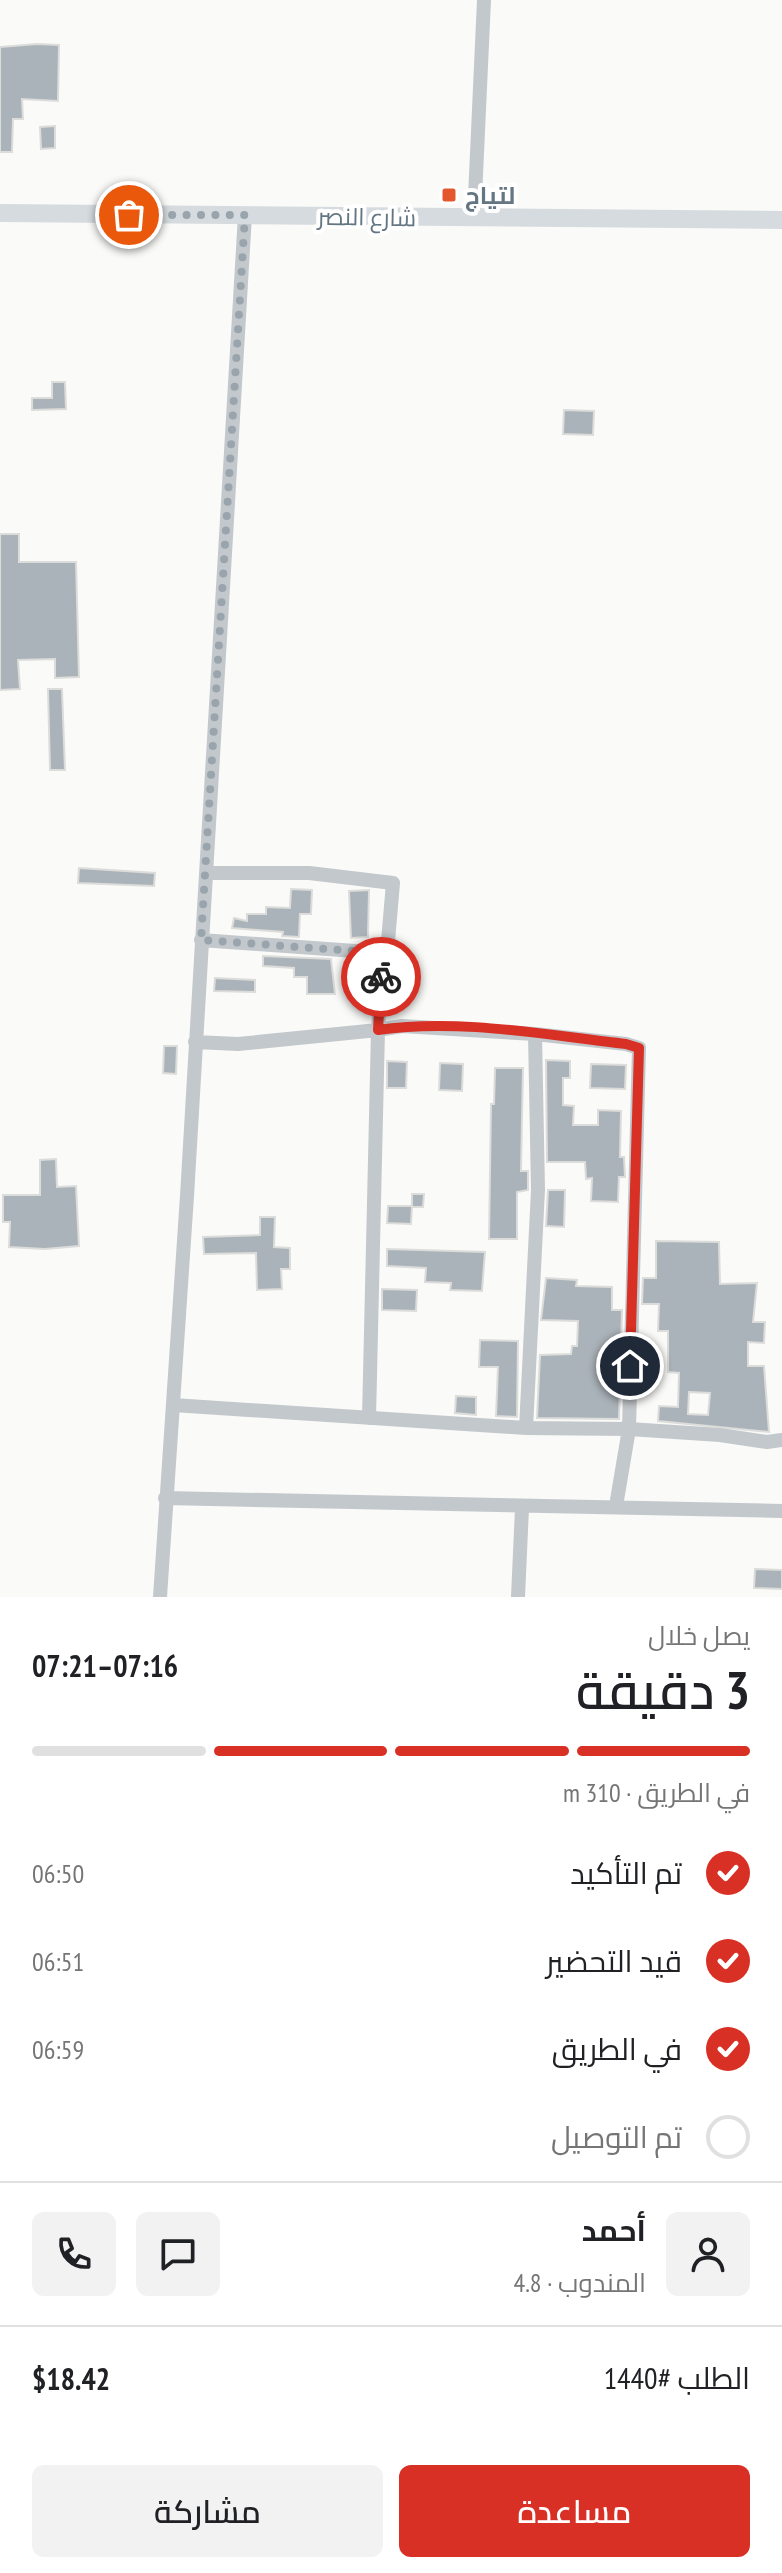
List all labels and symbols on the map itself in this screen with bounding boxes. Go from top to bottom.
place label: لتياج [465,180,515,212]
pin [95,181,163,249]
marker: لتياج [440,186,458,204]
street label: شارع النصر [315,201,417,234]
courier [341,937,421,1017]
pin [596,1332,664,1400]

